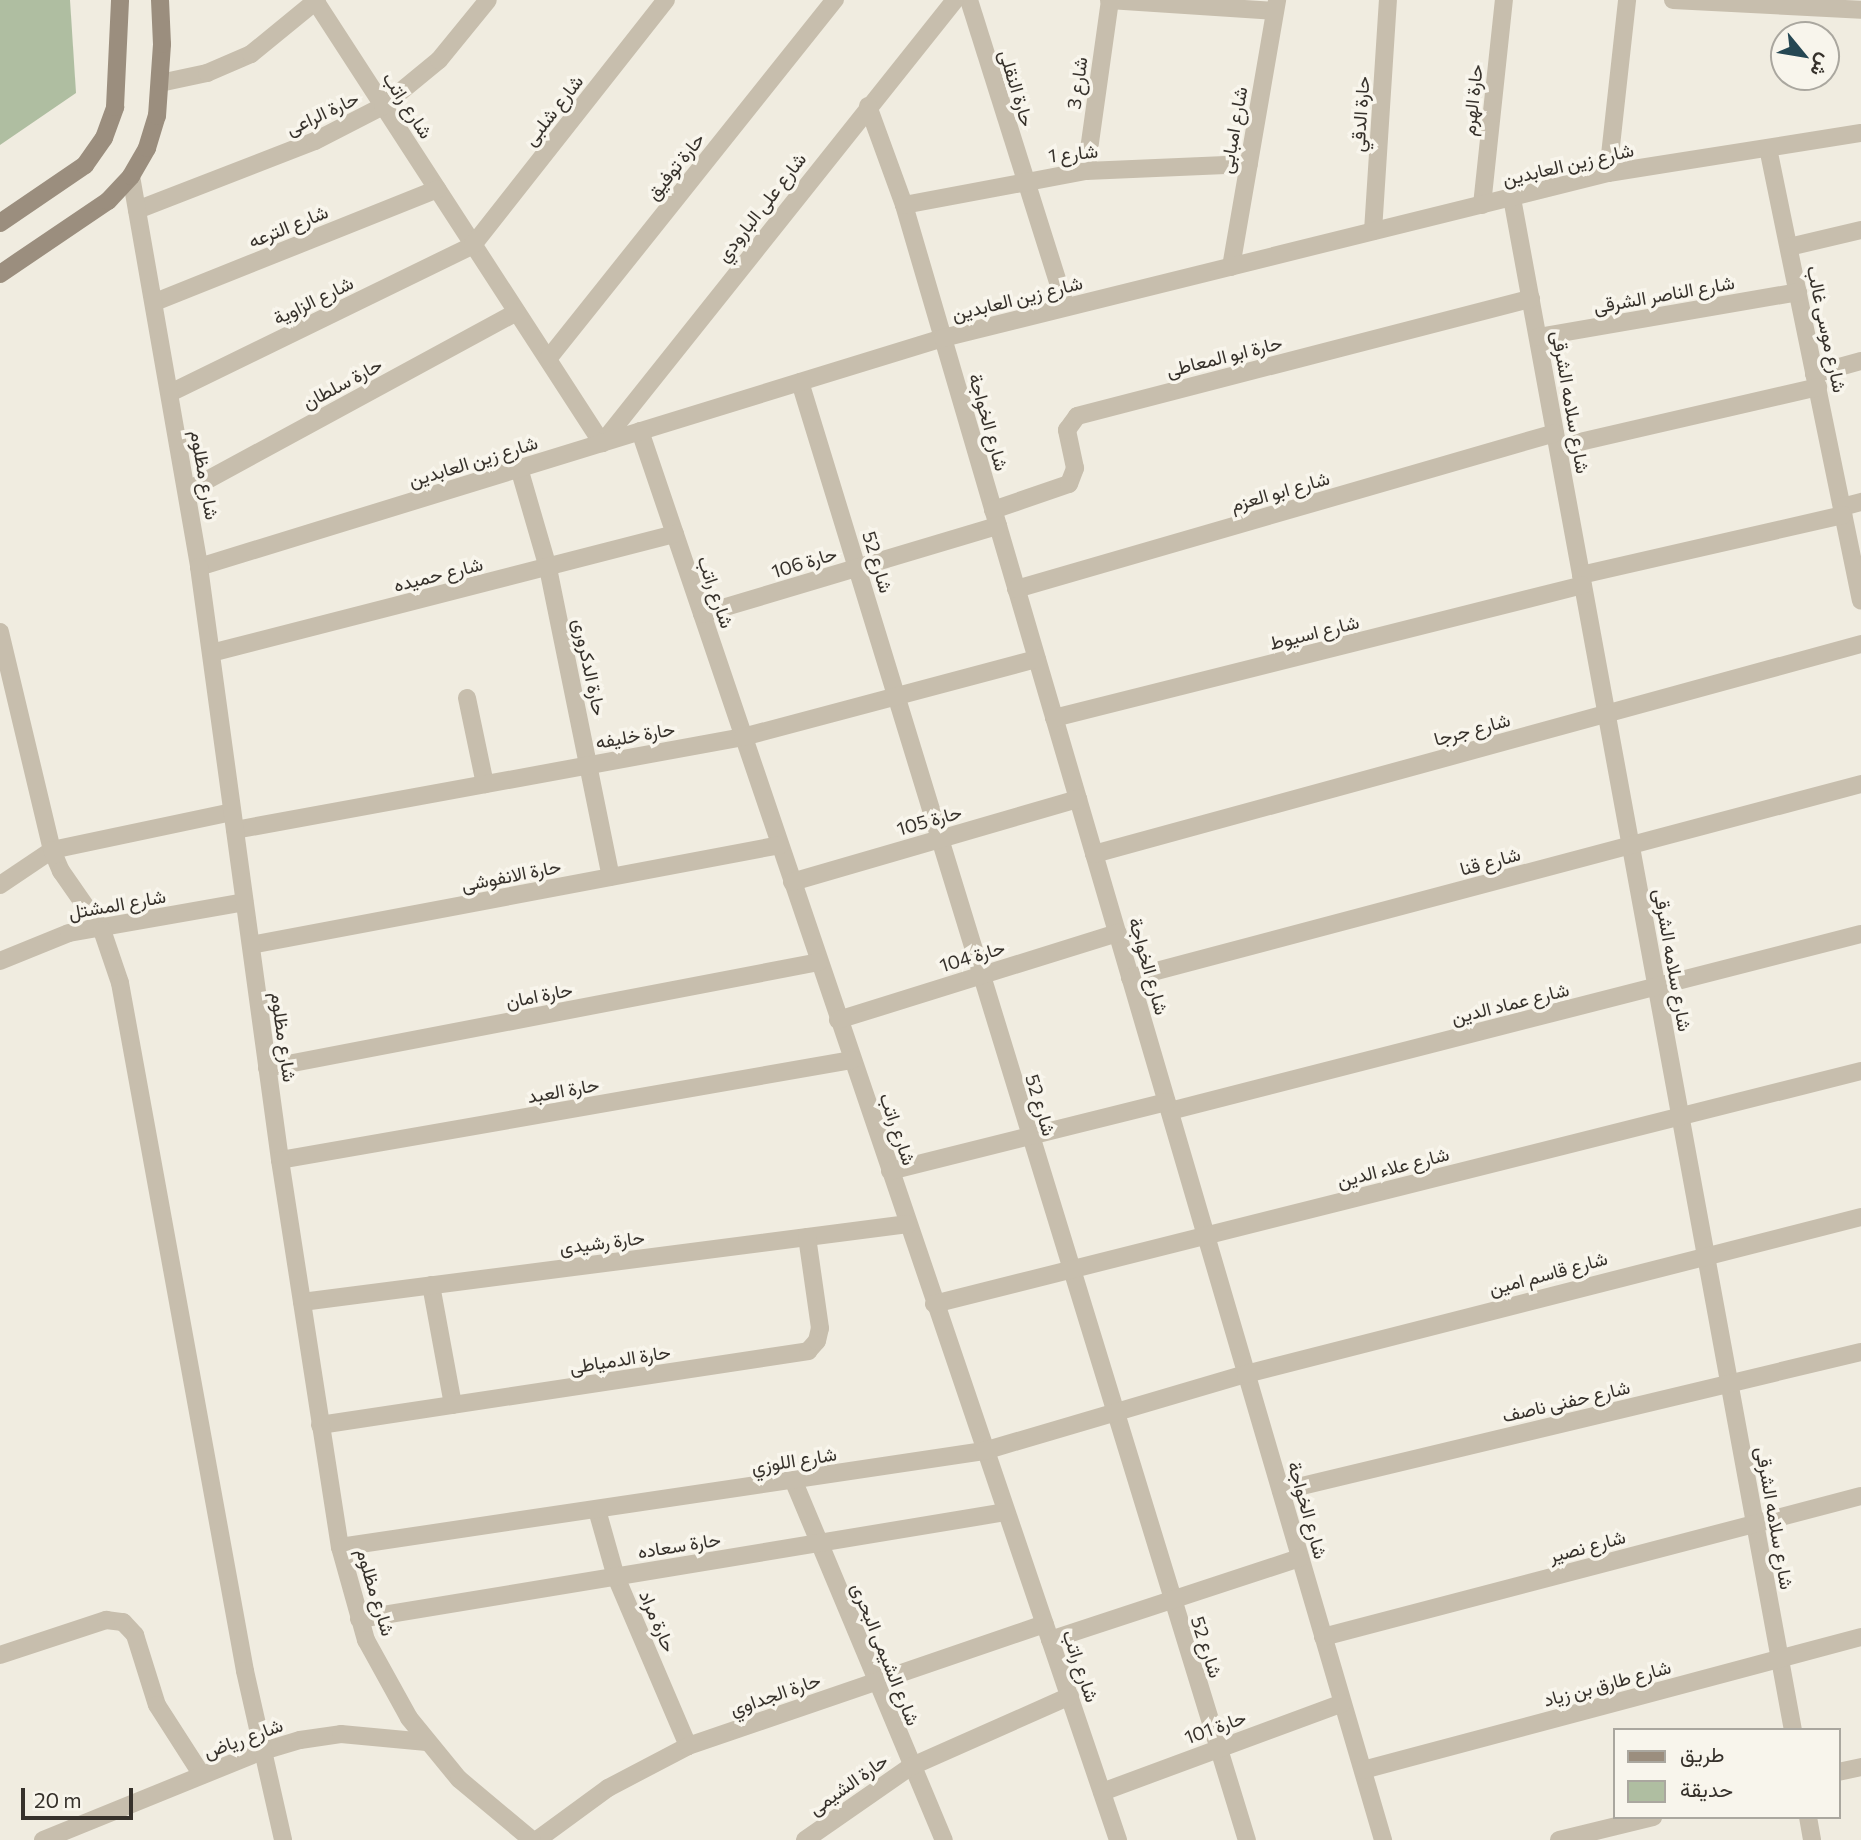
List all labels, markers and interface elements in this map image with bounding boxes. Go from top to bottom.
north arrow [1770,21,1840,91]
street label: حارة النقلى [995,47,1039,129]
text: ش [1806,50,1838,81]
street label: شارع 3 [1062,55,1092,111]
street label: حارة الهرم [1457,63,1487,137]
street label: شارع راتب [378,67,438,143]
street label: شارع شلبى [518,70,588,150]
street label: حارة الدقي [1346,75,1374,153]
street label: شارع امبابى [1214,85,1252,175]
street label: حارة الراعى [282,86,362,140]
street label: حارة توفيق [641,128,709,204]
street label: شارع زين العابدين [1500,138,1636,190]
street label: شارع 1 [1047,139,1099,167]
street label: شارع على البارودي [711,148,811,266]
street label: شارع الترعه [245,200,331,252]
street label: شارع موسى غالب [1802,263,1852,395]
street label: شارع الناصر الشرقى [1592,270,1736,318]
street label: شارع الزاوية [269,271,357,329]
street label: شارع زين العابدين [949,271,1085,325]
street label: شارع سلامه الشرقى [1547,329,1595,475]
street label: حارة ابو المعاطى [1164,331,1284,381]
street label: حارة سلطان [298,353,386,413]
street label: شارع الخواجة [964,371,1014,473]
street label: شارع مظلوم [186,428,224,522]
street label: شارع زين العابدين [406,431,540,491]
street label: شارع ابو العزم [1228,466,1332,516]
street label: شارع 52 [858,528,898,596]
street label: حارة 106 [769,541,839,583]
street label: شارع حميده [391,552,485,596]
street label: شارع راتب [693,553,739,631]
street label: شارع اسيوط [1267,610,1361,654]
street label: حارة الدكرورى [569,616,611,718]
street label: شارع جرجا [1431,708,1513,750]
street label: حارة خليفه [594,717,676,753]
street label: حارة 105 [894,800,964,840]
street label: شارع قنا [1457,842,1523,880]
street label: حارة الانفوشى [459,854,563,896]
street label: شارع المشتل [66,884,168,924]
street label: شارع سلامه الشرقى [1649,887,1697,1033]
street label: شارع الخواجة [1124,915,1174,1017]
street label: حارة 104 [937,935,1007,977]
street label: حارة امان [504,977,574,1013]
street label: شارع عماد الدين [1449,977,1571,1029]
street label: شارع مظلوم [266,991,302,1083]
street label: شارع 52 [1021,1071,1061,1139]
street label: حارة العبد [525,1072,601,1108]
street label: شارع راتب [875,1090,921,1168]
street label: شارع علاء الدين [1335,1142,1451,1192]
street label: حارة رشيدى [558,1225,646,1259]
street label: شارع قاسم امين [1486,1246,1610,1300]
street label: حارة الدمياطى [568,1340,672,1378]
street label: شارع حفنى ناصف [1500,1375,1632,1427]
street label: شارع اللوزي [750,1442,838,1478]
street label: شارع سلامه الشرقى [1751,1445,1799,1591]
street label: شارع الخواجة [1283,1459,1333,1561]
street label: شارع نصير [1546,1525,1628,1567]
street label: حارة سعاده [636,1527,722,1563]
street label: شارع مظلوم [352,1545,400,1639]
street label: شارع الشيمى البحرى [847,1579,925,1729]
street label: حارة مراد [635,1587,681,1655]
street label: شارع 52 [1186,1613,1228,1681]
street label: شارع راتب [1058,1627,1104,1705]
street label: شارع طارق بن زياد [1541,1655,1673,1711]
street label: حارة الجداوي [727,1668,823,1720]
street label: حارة 101 [1181,1705,1249,1749]
street label: شارع رياض [200,1713,286,1763]
legend [1612,1728,1840,1819]
text: طريق [1680,1741,1725,1766]
street label: حارة الشيمى [804,1748,892,1820]
scale bar [24,1773,136,1817]
text: حديقة [1680,1776,1733,1801]
text: 20 m [34,1787,82,1812]

